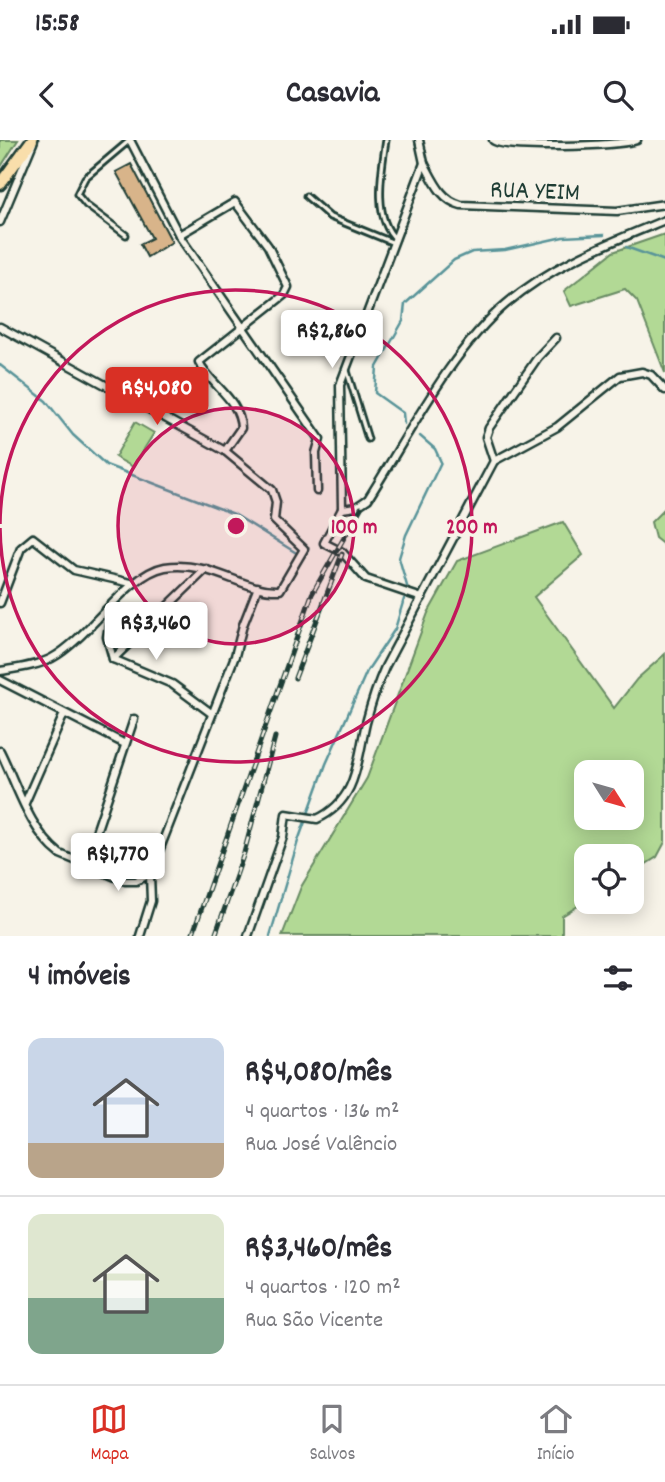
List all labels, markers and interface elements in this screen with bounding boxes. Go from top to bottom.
text: 15:58 [35,6,80,43]
text: Casavia [286,72,379,118]
icon: back [28,76,66,114]
icon: search [599,76,637,114]
street label: RUA YEIM [489,172,580,213]
pin: R$2,860 [267,310,397,370]
text: R$2,860 [297,316,367,349]
pin: R$4,080 [92,368,222,427]
text: R$4,080 [121,373,193,406]
centre of rings [224,514,248,538]
text: 100 m [331,514,377,544]
text: 200 m [446,514,498,544]
pin: R$3,460 [91,602,221,662]
text: R$3,460 [121,608,191,641]
north arrow [574,760,644,830]
map controls [574,760,644,914]
pin: R$1,770 [53,834,183,893]
text: R$1,770 [87,839,149,872]
button: locate [574,844,644,914]
text: 4 imóveis [28,957,131,1000]
icon: filters [599,959,637,997]
text: R$4,080/mês [245,1053,392,1096]
icon: home [84,1066,168,1150]
text: 4 quartos · 136 m² [245,1096,399,1129]
text: Rua José Valêncio [245,1129,397,1162]
text: R$3,460/mês [245,1229,392,1272]
icon: home [84,1242,168,1326]
text: 4 quartos · 120 m² [245,1272,401,1305]
text: Rua São Vicente [245,1305,383,1338]
tab: Mapa [90,1400,128,1469]
tab: Salvos [309,1400,356,1469]
tab: Início [537,1400,575,1469]

